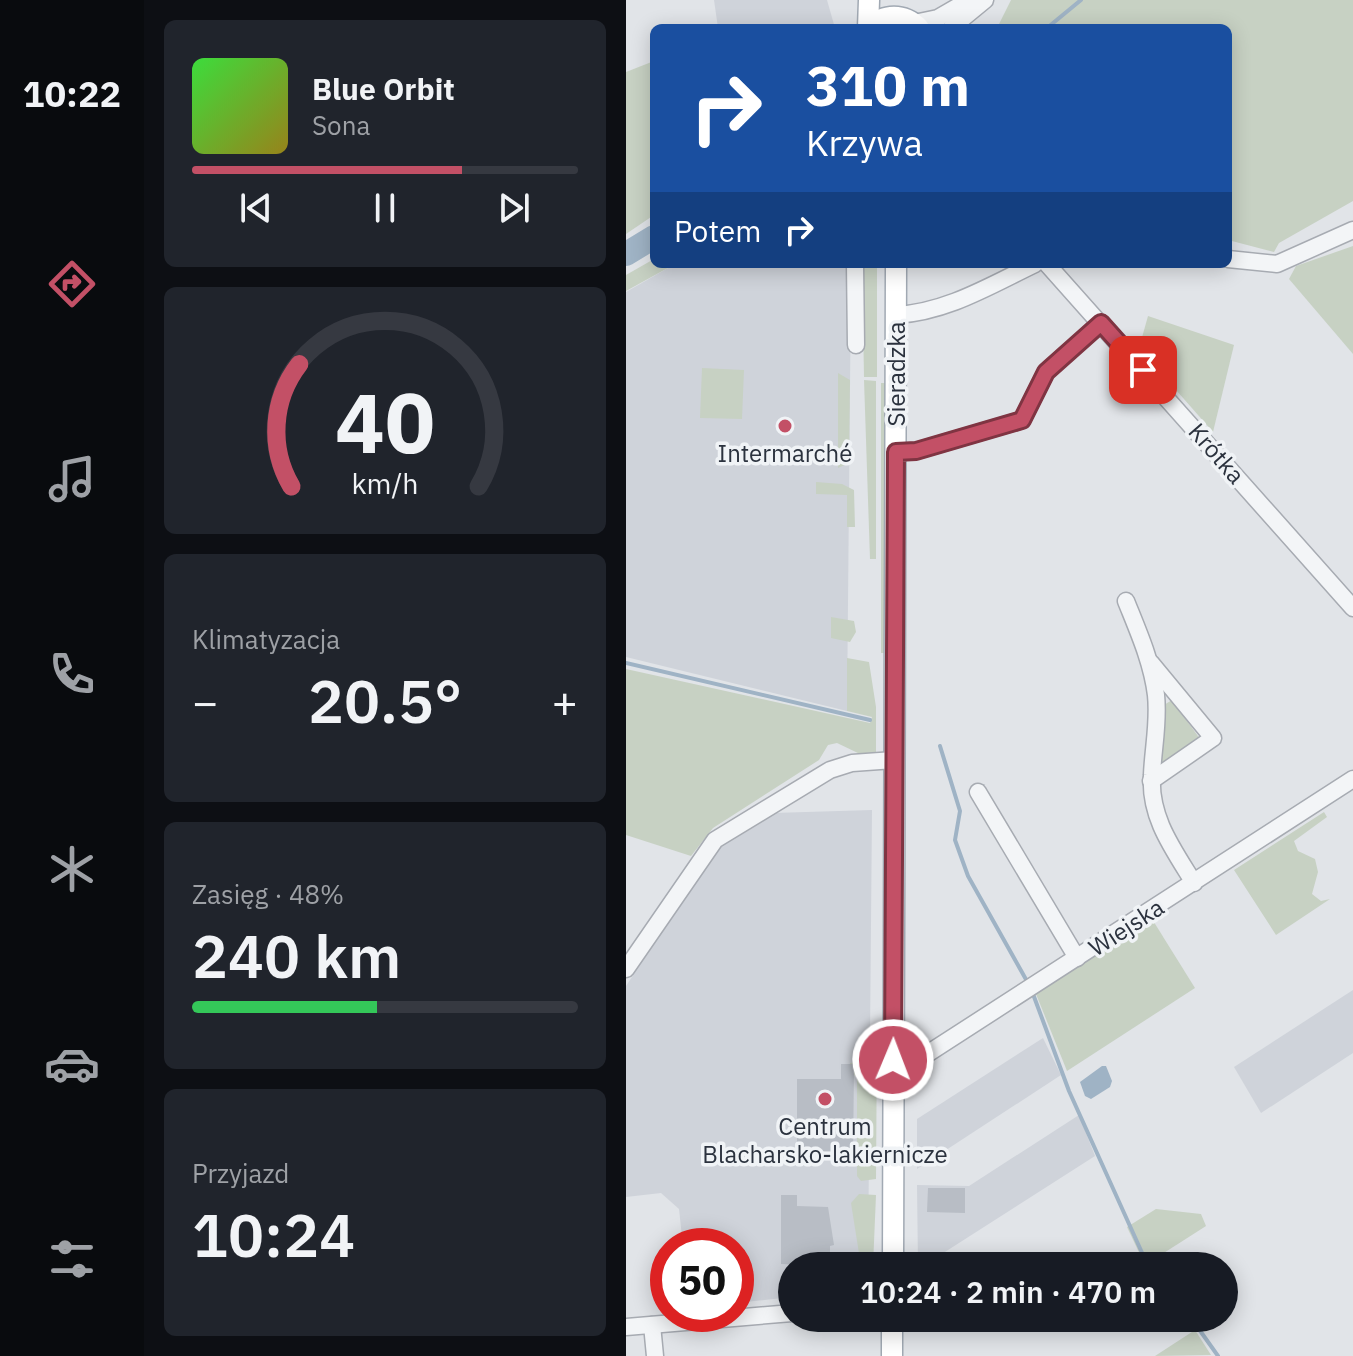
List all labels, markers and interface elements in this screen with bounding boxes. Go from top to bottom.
text: 310 m [806,49,970,121]
icon: right [674,56,778,160]
text: Blue Orbit [312,69,455,108]
text: 10:22 [23,70,121,117]
text: Sona [312,108,370,142]
text: Krzywa [806,119,923,166]
icon: previous [234,186,278,230]
icon: pause [363,186,407,230]
icon: next [492,186,536,230]
icon: right [777,208,821,252]
text: Potem [674,211,761,250]
icon: directions [44,256,100,312]
street label: Sieradzka [880,321,912,427]
pin [1109,336,1177,404]
icon: arrive [1121,348,1165,392]
text: 40 [335,367,435,475]
street label: Krótka [1182,416,1252,490]
marker: Intermarché [776,417,794,435]
place label: Intermarché [718,437,852,469]
icon: music [44,451,100,507]
text: km/h [351,465,419,502]
text: Klimatyzacja [192,622,340,656]
icon: phone [44,646,100,702]
text: 20.5° [308,661,462,740]
text: − [192,673,218,730]
text: + [552,673,578,730]
icon: climate [44,841,100,897]
text: Zasięg · 48% [192,877,344,911]
street label: Wiejska [1082,891,1170,963]
text: 240 km [192,916,401,995]
position arrow [851,1018,935,1102]
icon: car [44,1036,100,1092]
marker: Centrum Blacharsko-lakiernicze [816,1090,834,1108]
place label: Centrum Blacharsko-lakiernicze [702,1110,948,1170]
text: Przyjazd [192,1156,289,1190]
text: 10:24 [192,1195,355,1274]
speed limit sign: 50 [650,1228,754,1332]
icon: filters [44,1231,100,1287]
text: 10:24 · 2 min · 470 m [860,1272,1156,1311]

